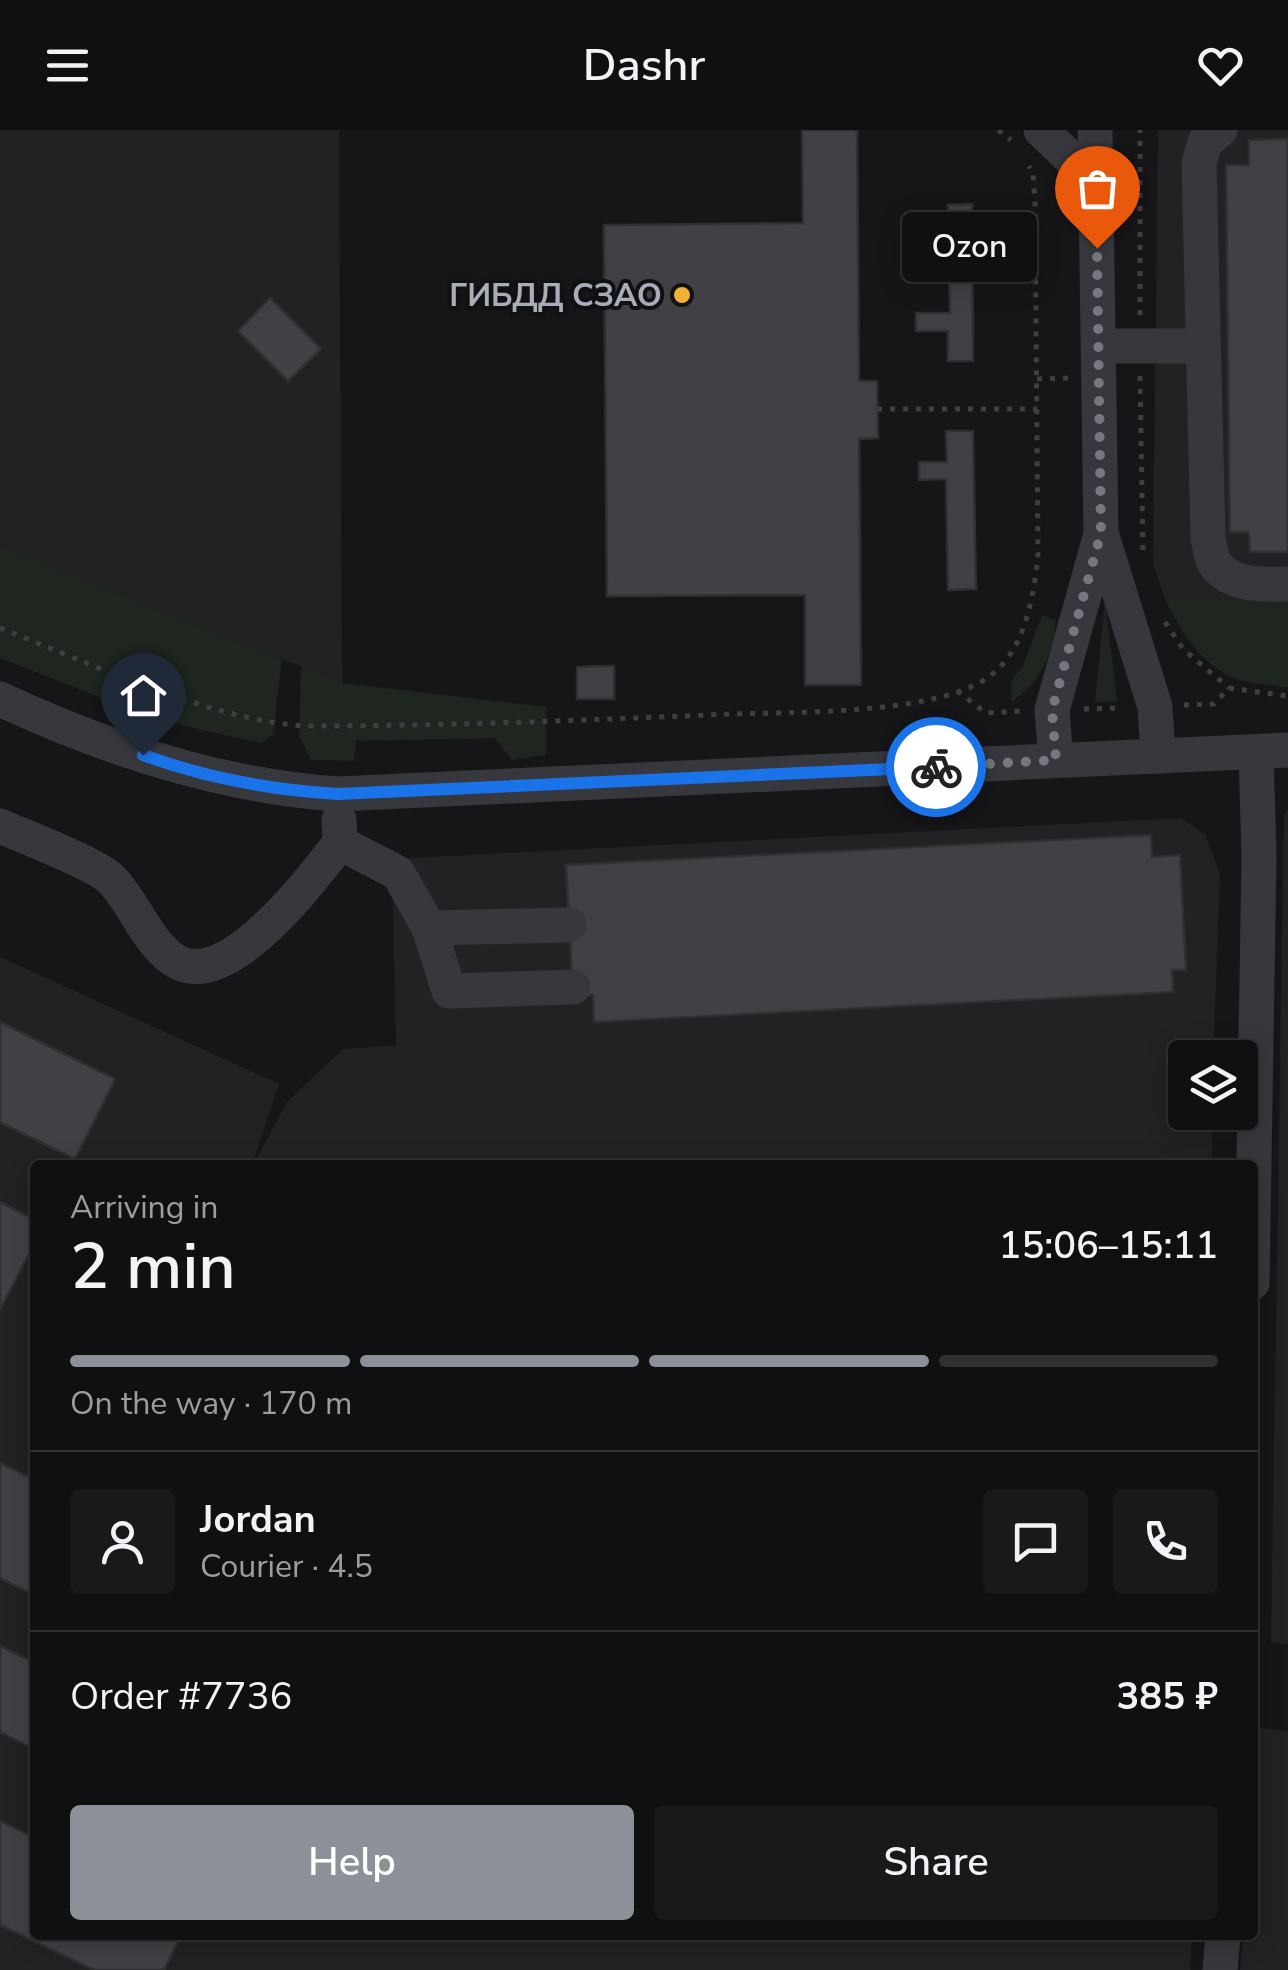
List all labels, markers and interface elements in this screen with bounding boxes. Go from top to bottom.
text: Dashr [583,35,705,96]
icon: menu [40,38,95,93]
icon: heart [1193,38,1248,93]
pin [1055,146,1140,249]
icon: bag [1070,161,1125,216]
callout: Ozon [902,213,1037,283]
text: Ozon [932,225,1007,268]
place label: ГИБДД СЗАО [449,274,662,317]
marker: ГИБДД СЗАО [671,284,693,306]
pin [101,653,186,756]
icon: home [116,668,171,723]
courier [886,717,986,817]
icon: bike [909,740,964,795]
map controls [1168,1040,1258,1130]
button: layers [1168,1040,1258,1130]
text: Arriving in [70,1186,218,1229]
text: 15:06–15:11 [999,1220,1218,1271]
text: 2 min [70,1222,236,1311]
text: On the way · 170 m [70,1382,352,1425]
button: person [70,1489,175,1594]
button: chat [983,1489,1088,1594]
button: phone [1113,1489,1218,1594]
text: Jordan [200,1494,316,1545]
text: Courier · 4.5 [200,1545,373,1588]
text: Order #7736 [70,1671,292,1722]
text: 385 ₽ [1117,1671,1218,1722]
button: Help [70,1805,634,1920]
button: Share [654,1805,1218,1920]

